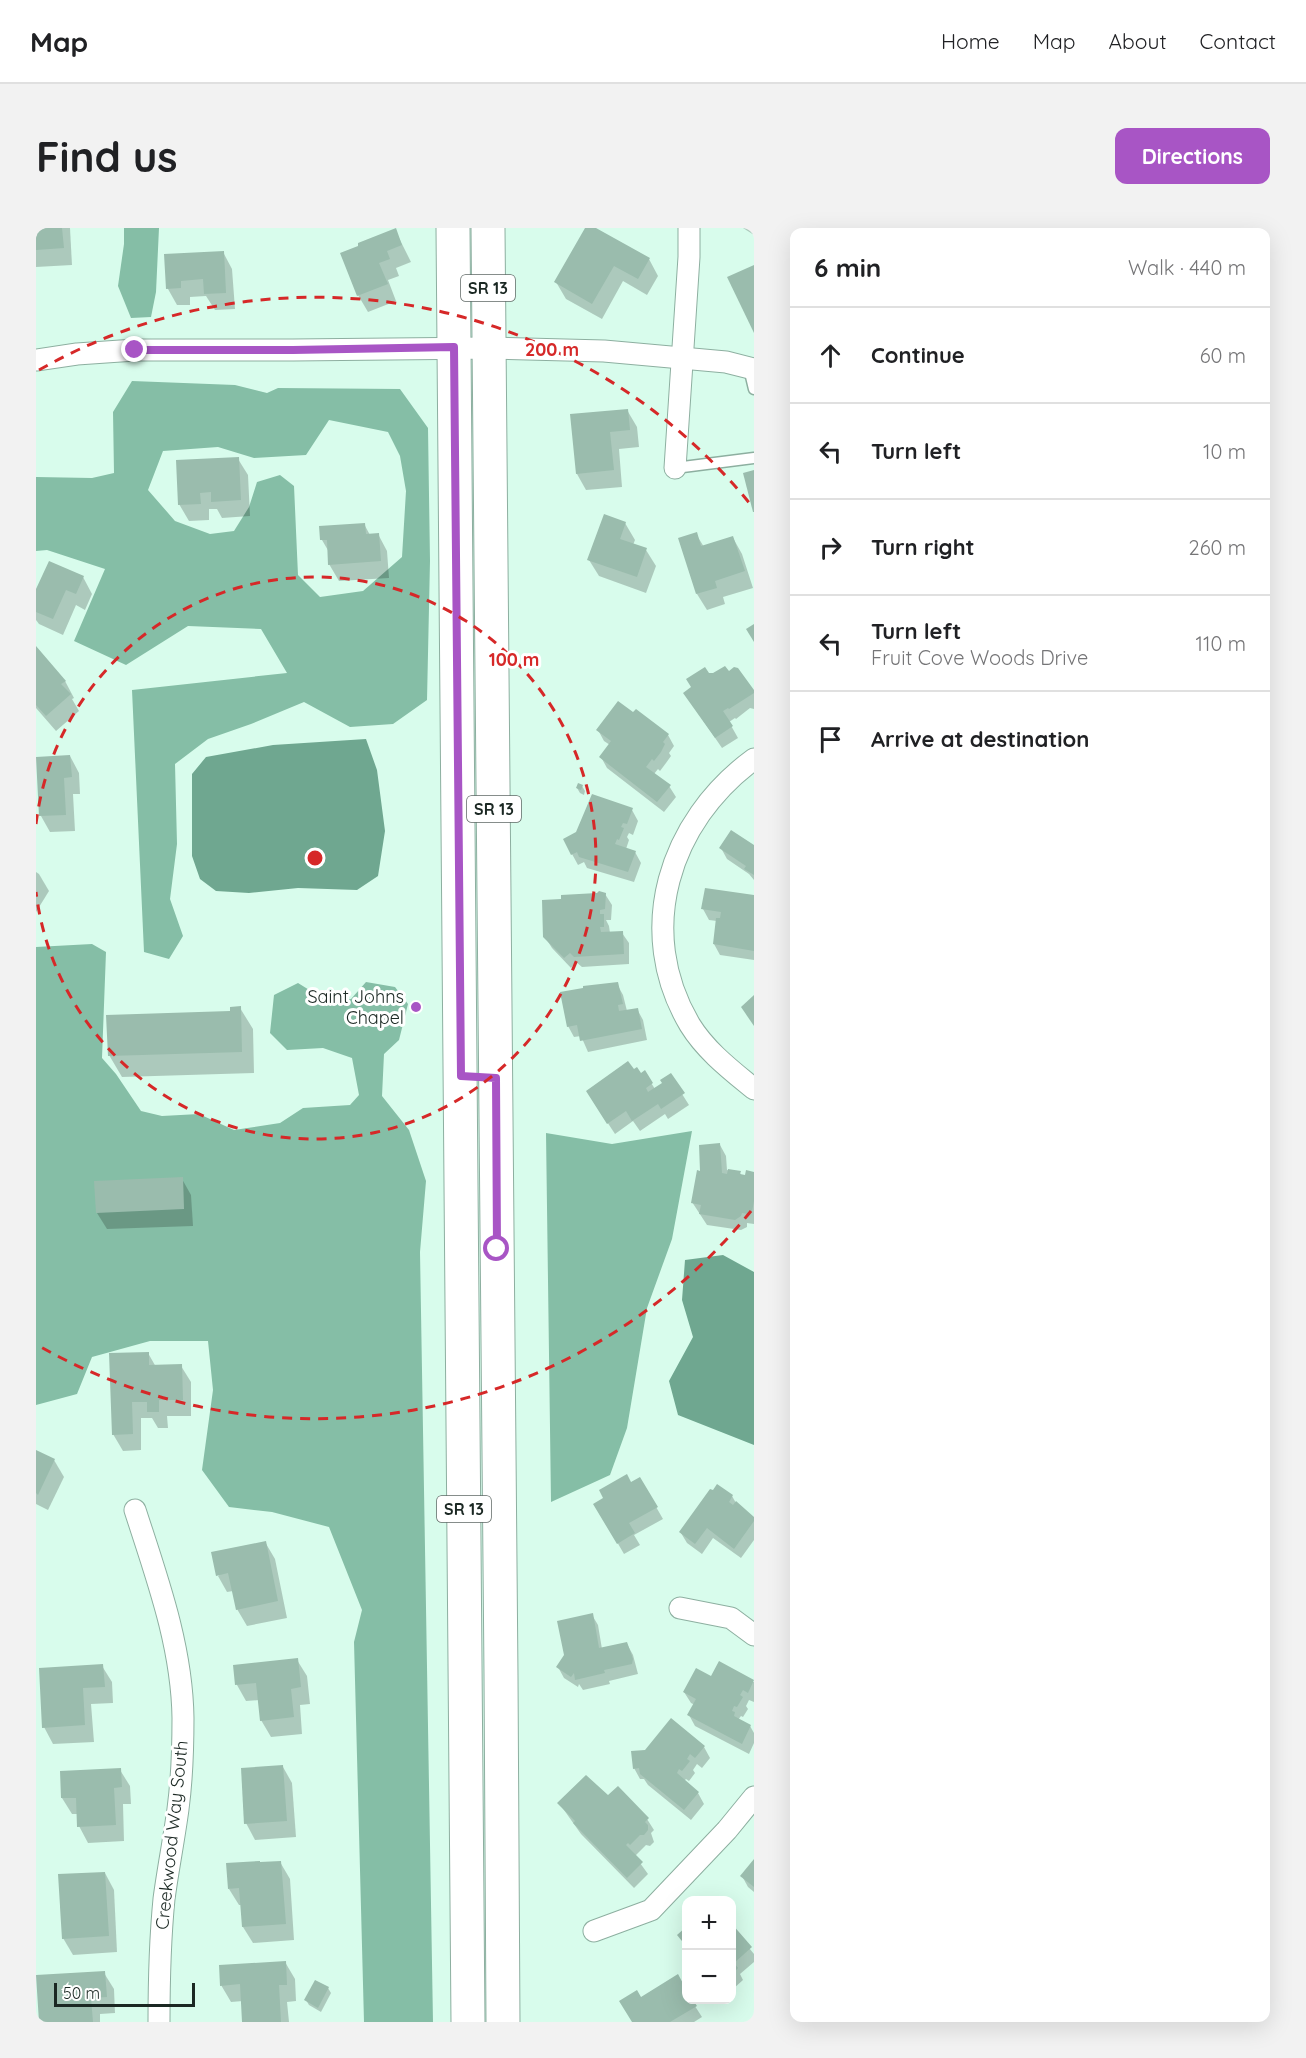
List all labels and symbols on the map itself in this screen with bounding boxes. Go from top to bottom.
road number: SR 13 [461,275,515,301]
route end [121,336,147,362]
text: 200 m [525,338,579,361]
text: 100 m [489,648,539,671]
road number: SR 13 [467,796,521,822]
centre of rings [305,848,325,868]
place label: Saint Johns Chapel [307,985,404,1029]
marker: Saint Johns Chapel [409,1000,423,1014]
route start [483,1235,509,1261]
road number: SR 13 [437,1496,491,1522]
street label: Creekwood Way South [150,1739,193,1931]
scale bar [54,1980,195,2008]

